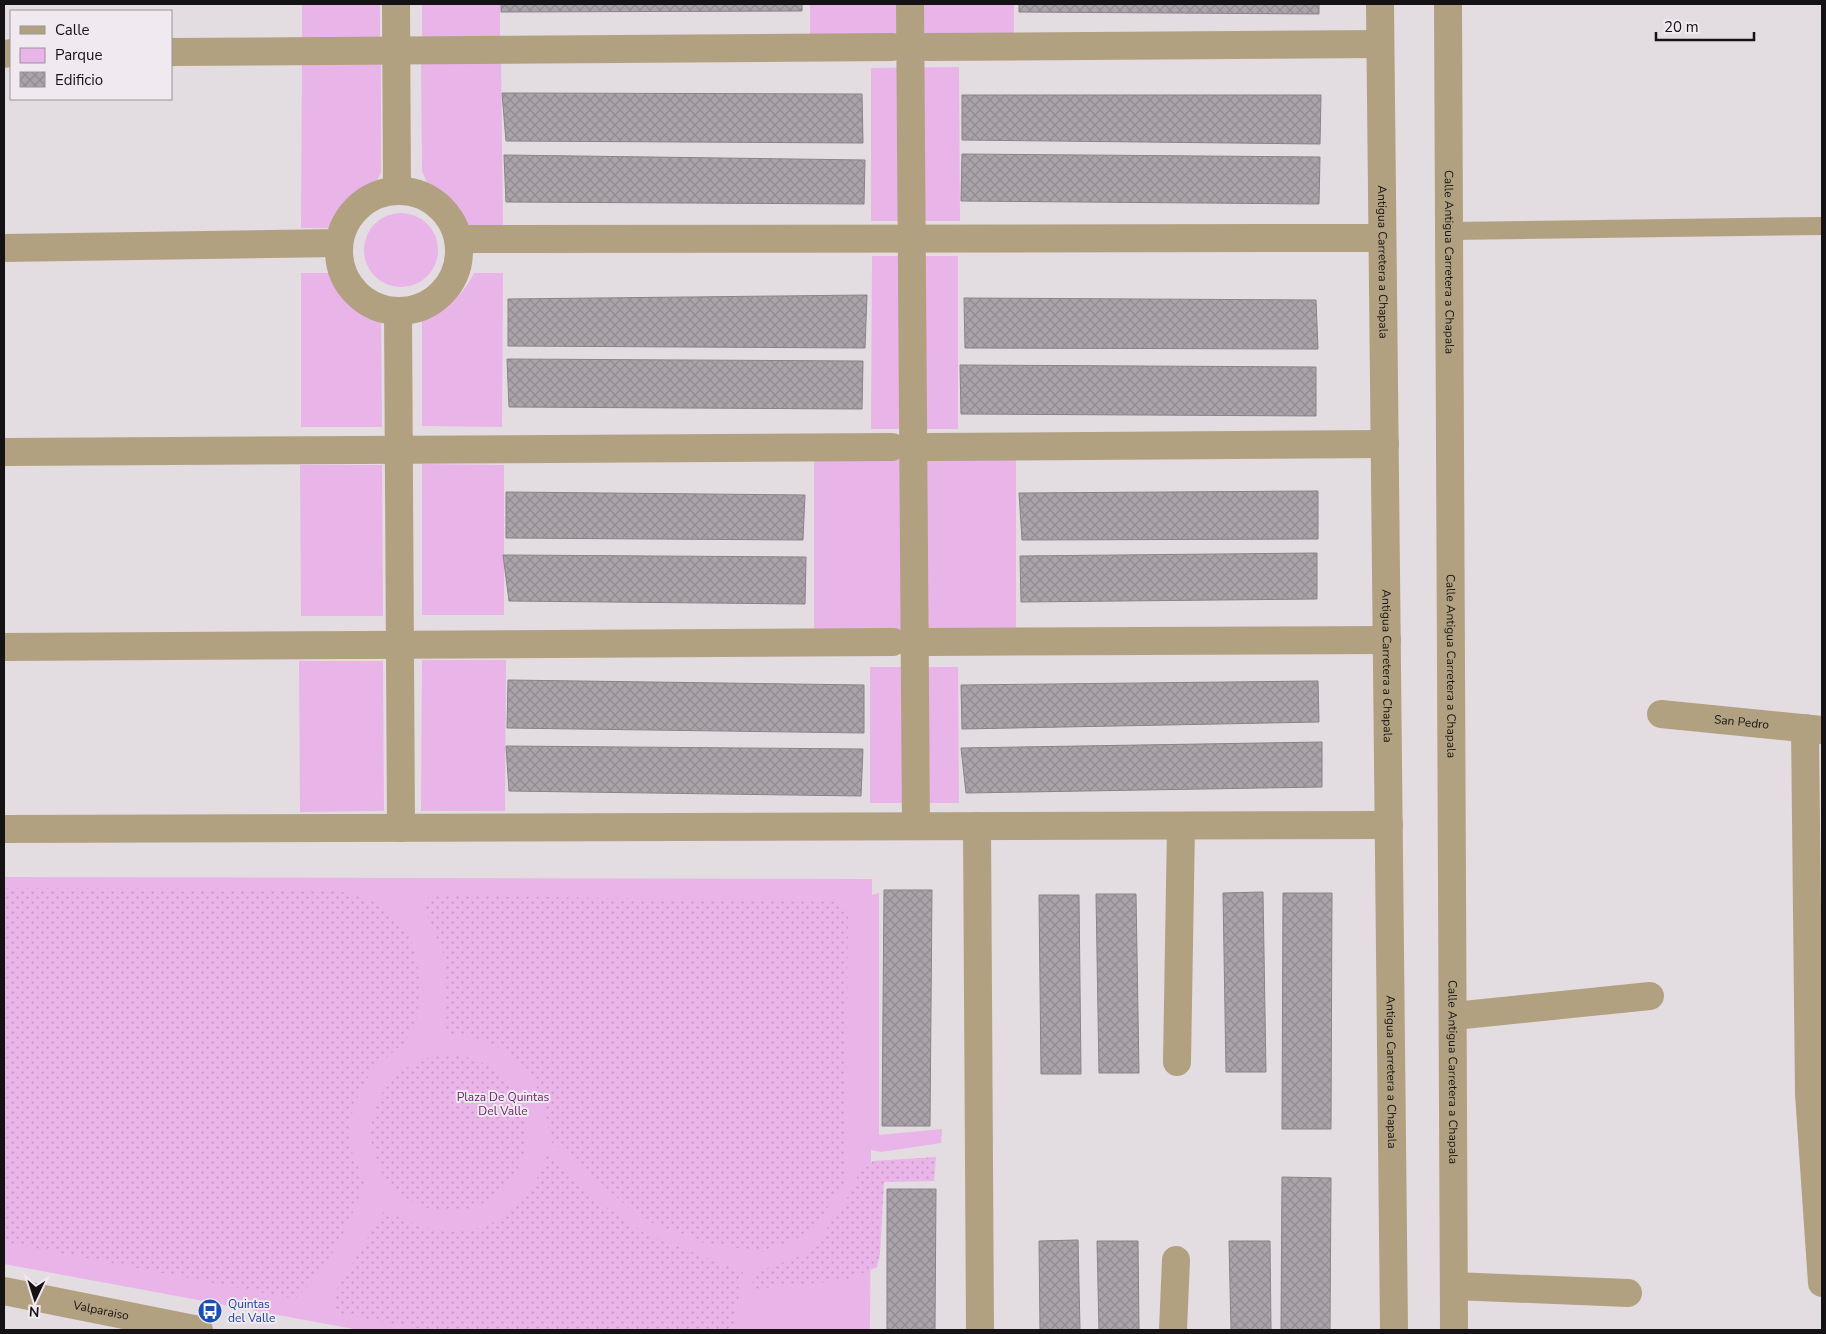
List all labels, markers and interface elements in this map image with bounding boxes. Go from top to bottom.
legend [10,10,172,100]
scale bar [1656,10,1754,42]
text: 20 m [1664,17,1699,37]
text: Calle [55,20,90,40]
text: Parque [55,45,103,65]
text: Edificio [55,70,103,90]
street label: Calle Antigua Carretera a Chapala [1441,170,1458,354]
street label: Antigua Carretera a Chapala [1374,185,1392,339]
street label: Calle Antigua Carretera a Chapala [1443,574,1459,758]
street label: Antigua Carretera a Chapala [1378,589,1396,743]
street label: San Pedro [1713,711,1770,733]
street label: Calle Antigua Carretera a Chapala [1444,980,1461,1164]
street label: Antigua Carretera a Chapala [1382,995,1400,1149]
park label: Plaza De Quintas Del Valle [457,1089,550,1119]
north arrow [10,1274,60,1324]
place label: Quintas del Valle [228,1296,275,1326]
street label: Valparaiso [71,1297,131,1324]
bus stop icon: Quintas del Valle [197,1298,223,1324]
text: N [28,1302,40,1321]

